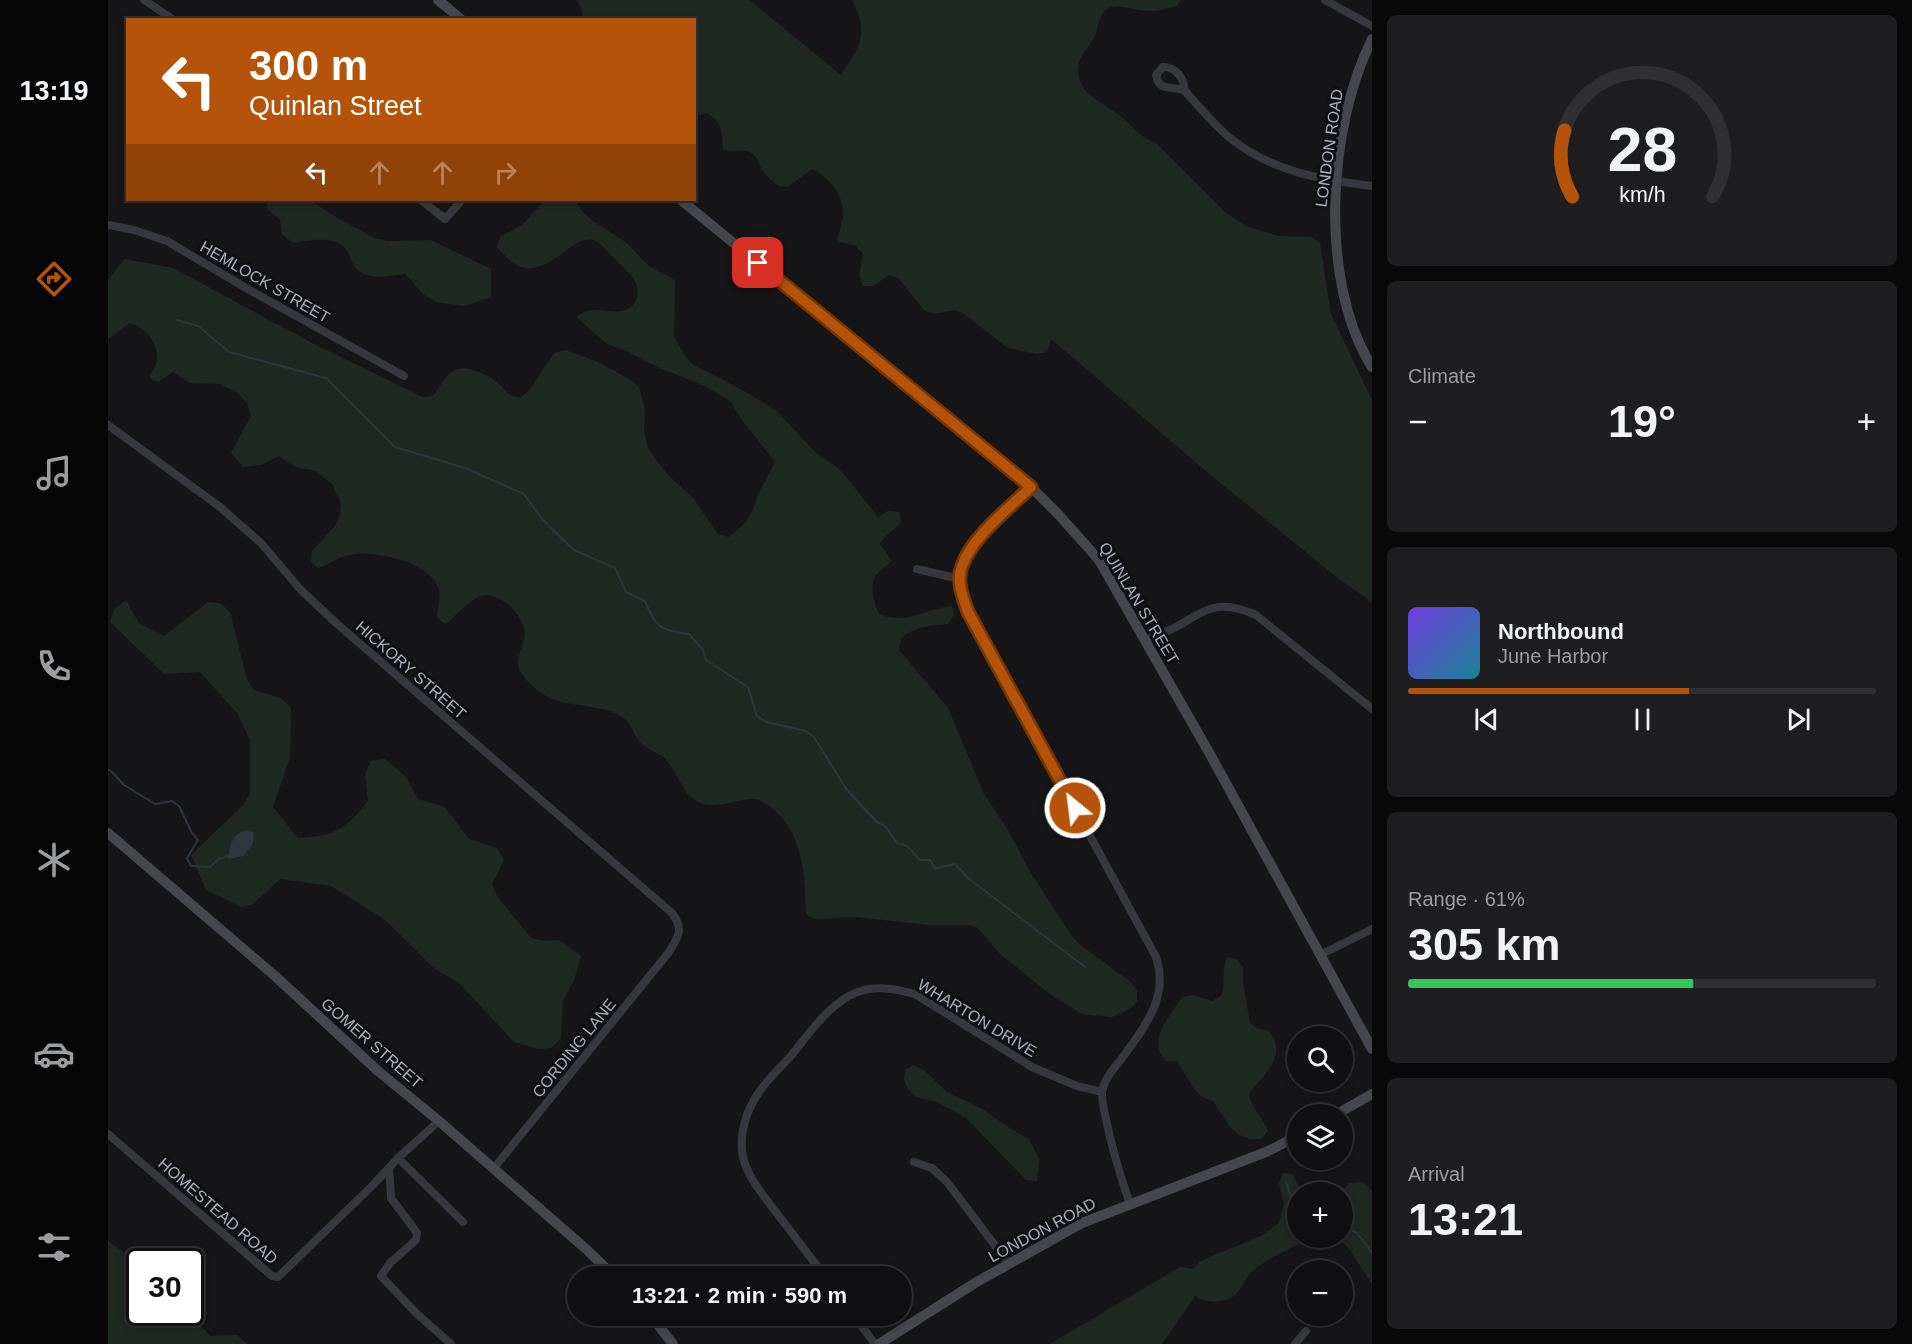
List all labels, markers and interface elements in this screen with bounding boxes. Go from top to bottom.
icon: left [150,42,228,120]
text: 300 m [249,42,368,89]
text: 13:19 [19,76,89,106]
street label: LONDON ROAD [1312,88,1346,208]
text: Quinlan Street [249,91,422,121]
text: 28 [1607,116,1677,185]
icon: left [300,156,333,189]
icon: ahead [363,156,396,189]
icon: ahead [426,156,459,189]
icon: right [489,156,522,189]
text: km/h [1619,184,1665,208]
pin [732,237,783,288]
street label: HEMLOCK STREET [197,238,333,326]
icon: arrive [741,246,774,279]
icon: directions [33,258,75,300]
text: Climate [1408,365,1476,387]
text: 19° [1608,396,1676,447]
text: − [1408,403,1427,440]
text: + [1857,403,1876,440]
icon: music [33,452,75,494]
street label: QUINLAN STREET [1096,539,1182,667]
street label: HICKORY STREET [353,618,470,722]
text: Northbound [1498,619,1624,644]
icon: phone [33,645,75,687]
text: June Harbor [1498,645,1608,667]
icon: previous [1470,703,1503,736]
icon: pause [1626,703,1659,736]
icon: next [1782,703,1815,736]
position arrow [1043,776,1107,840]
icon: climate [33,839,75,881]
text: Range · 61% [1408,888,1525,910]
text: 305 km [1408,919,1561,970]
street label: WHARTON DRIVE [915,976,1039,1060]
street label: GOMER STREET [318,995,426,1092]
street label: CORDING LANE [529,995,619,1101]
map controls [1287,1026,1353,1326]
button: search [1287,1026,1353,1092]
icon: car [33,1033,75,1075]
button: layers [1287,1104,1353,1170]
street label: HOMESTEAD ROAD [155,1155,281,1267]
text: Arrival [1408,1163,1465,1185]
button: + [1287,1182,1353,1248]
text: 13:21 [1408,1194,1523,1245]
street label: LONDON ROAD [985,1195,1099,1265]
icon: filters [33,1226,75,1268]
speed limit sign: 30 [126,1248,204,1326]
button: − [1287,1260,1353,1326]
text: 13:21 · 2 min · 590 m [632,1283,847,1308]

